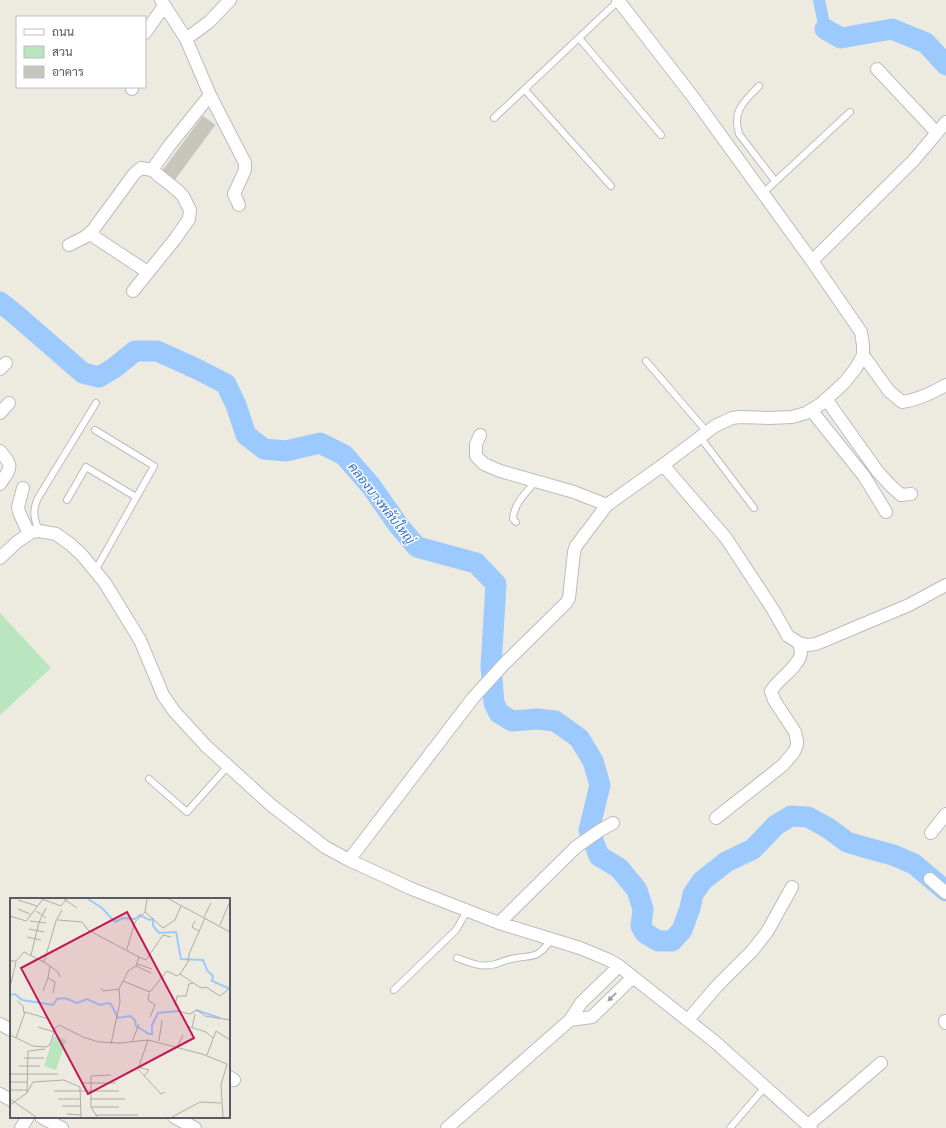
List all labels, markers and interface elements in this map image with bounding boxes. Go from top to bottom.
legend [16,16,146,88]
text: ถนน [52,24,75,39]
text: สวน [52,44,73,59]
text: อาคาร [52,64,84,79]
water label: คลองบางพลับใหญ่ [344,459,419,548]
inset map [10,898,230,1118]
one-way arrow [607,992,617,1002]

